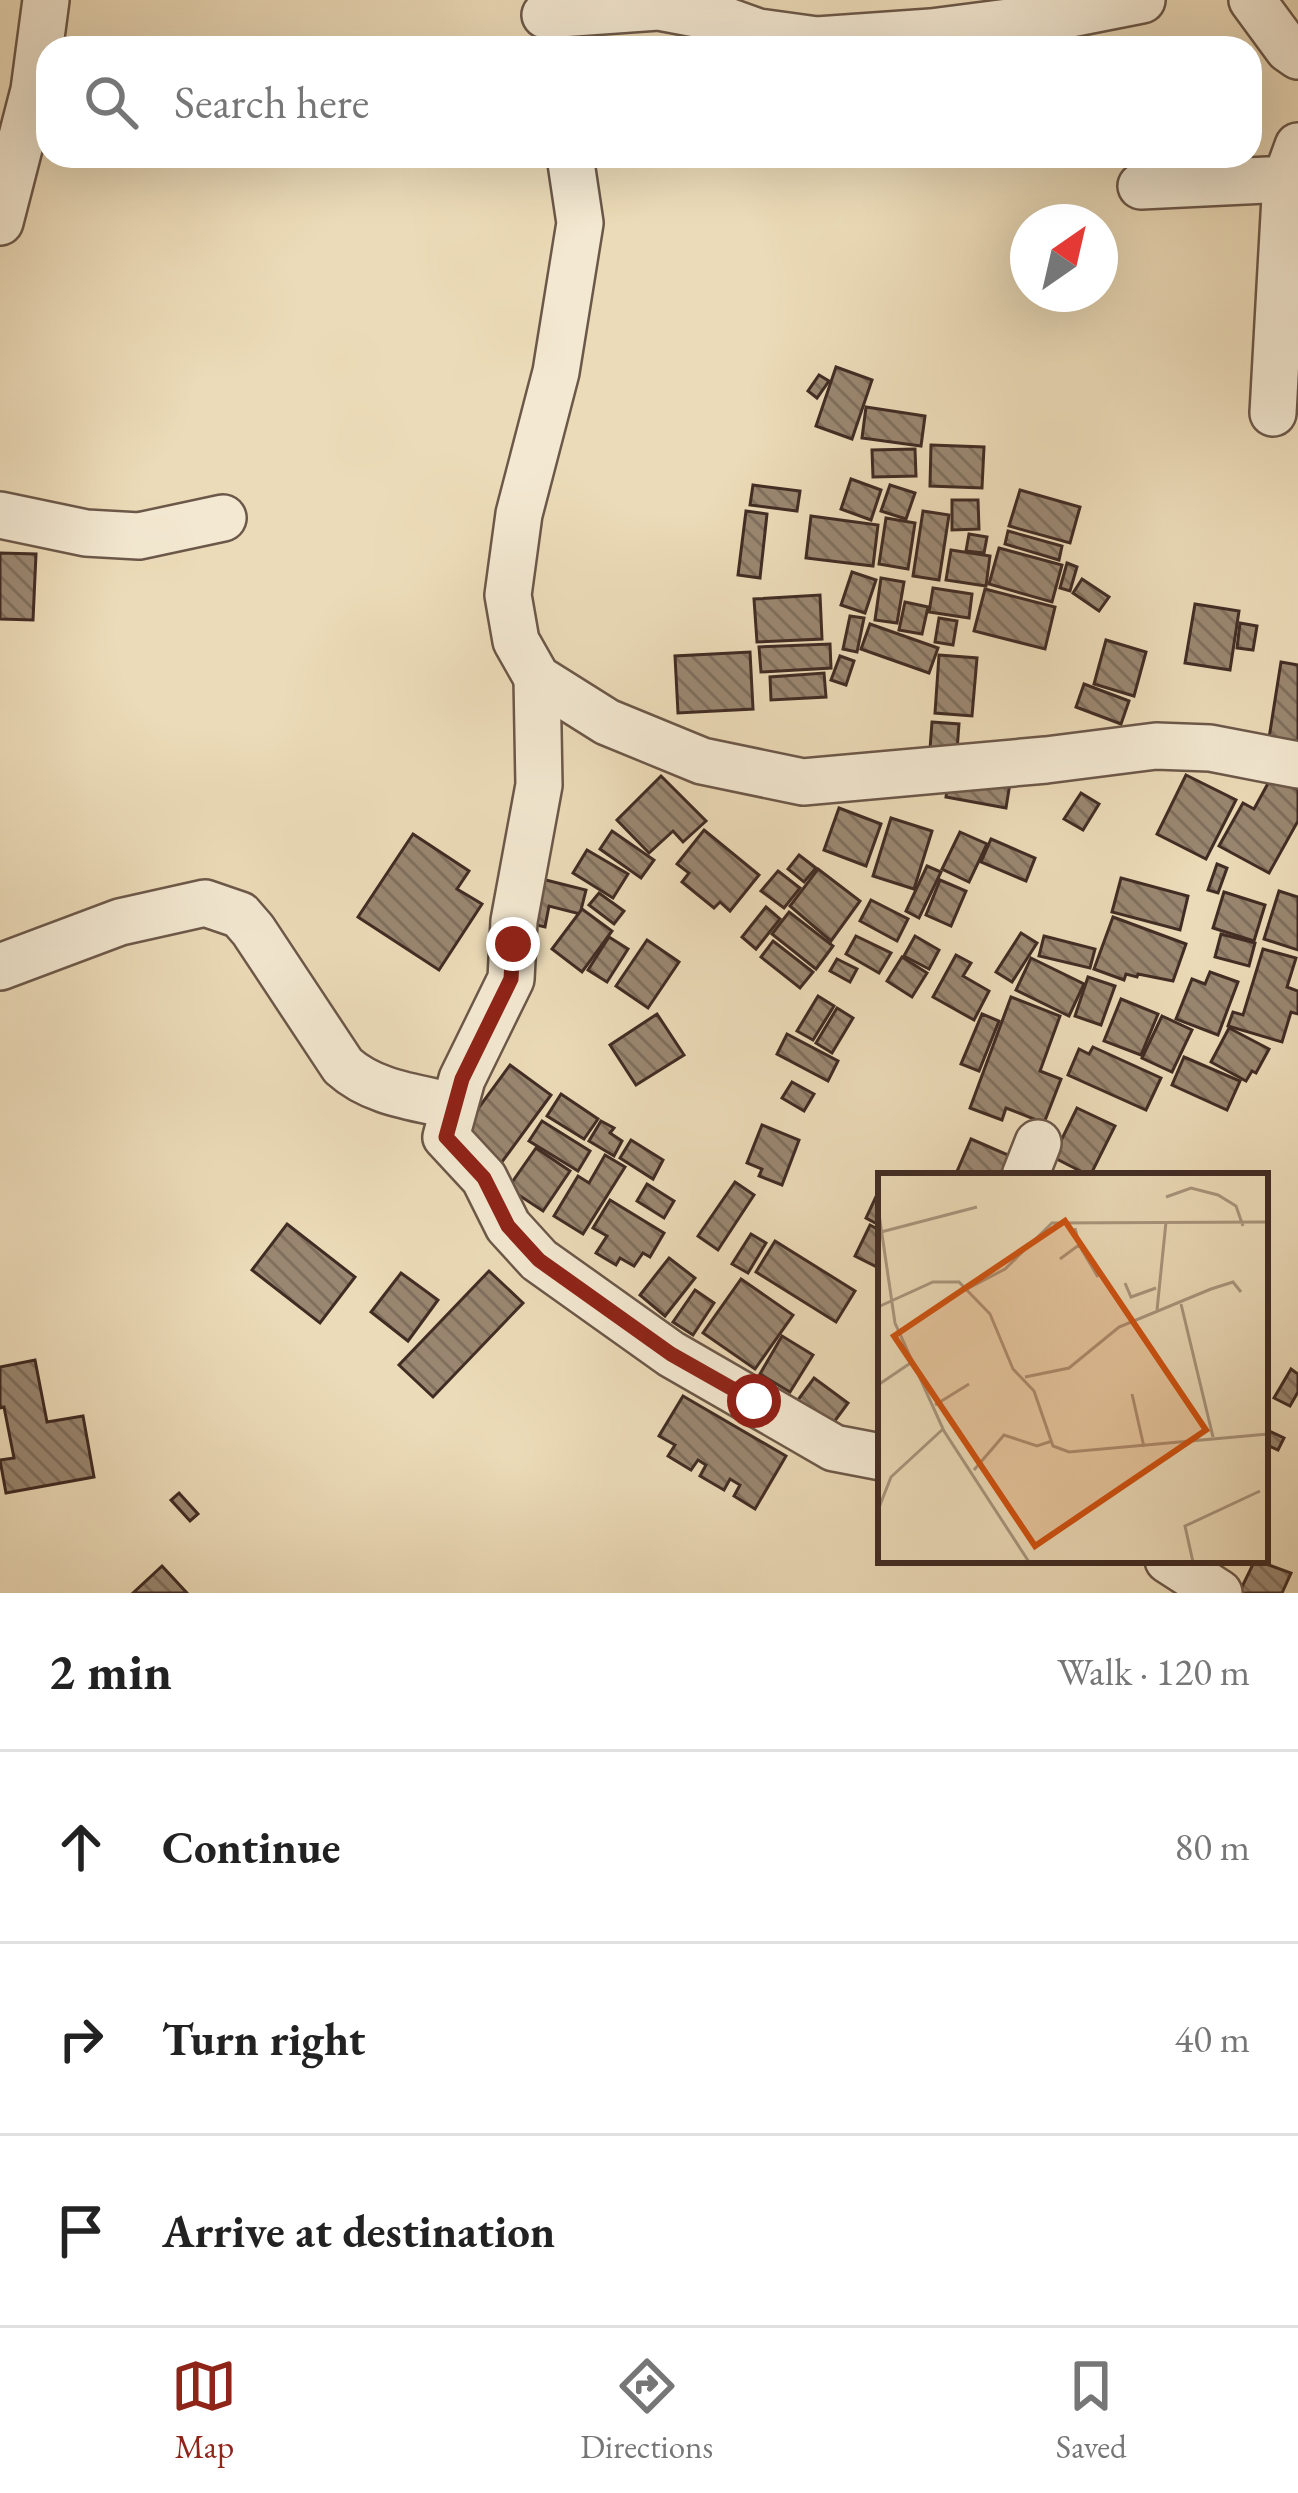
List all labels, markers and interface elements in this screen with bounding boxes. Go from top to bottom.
search box [36,36,1262,168]
icon: search [78,69,144,135]
text: Search here [174,73,369,131]
north arrow [1010,204,1118,312]
route end [486,917,540,971]
inset map [878,1173,1268,1563]
route start [727,1374,781,1428]
text: 2 min [48,1638,172,1704]
text: Walk · 120 m [1057,1646,1250,1697]
icon: ahead [48,1814,114,1880]
text: Continue [162,1818,340,1876]
text: 80 m [1174,1821,1250,1872]
icon: right [48,2006,114,2072]
text: Turn right [162,2010,365,2068]
text: 40 m [1174,2013,1250,2064]
icon: arrive [48,2198,114,2264]
text: Arrive at destination [162,2202,555,2260]
tab: Map [171,2353,237,2468]
tab: Directions [580,2353,713,2468]
tab: Saved [1056,2353,1127,2468]

